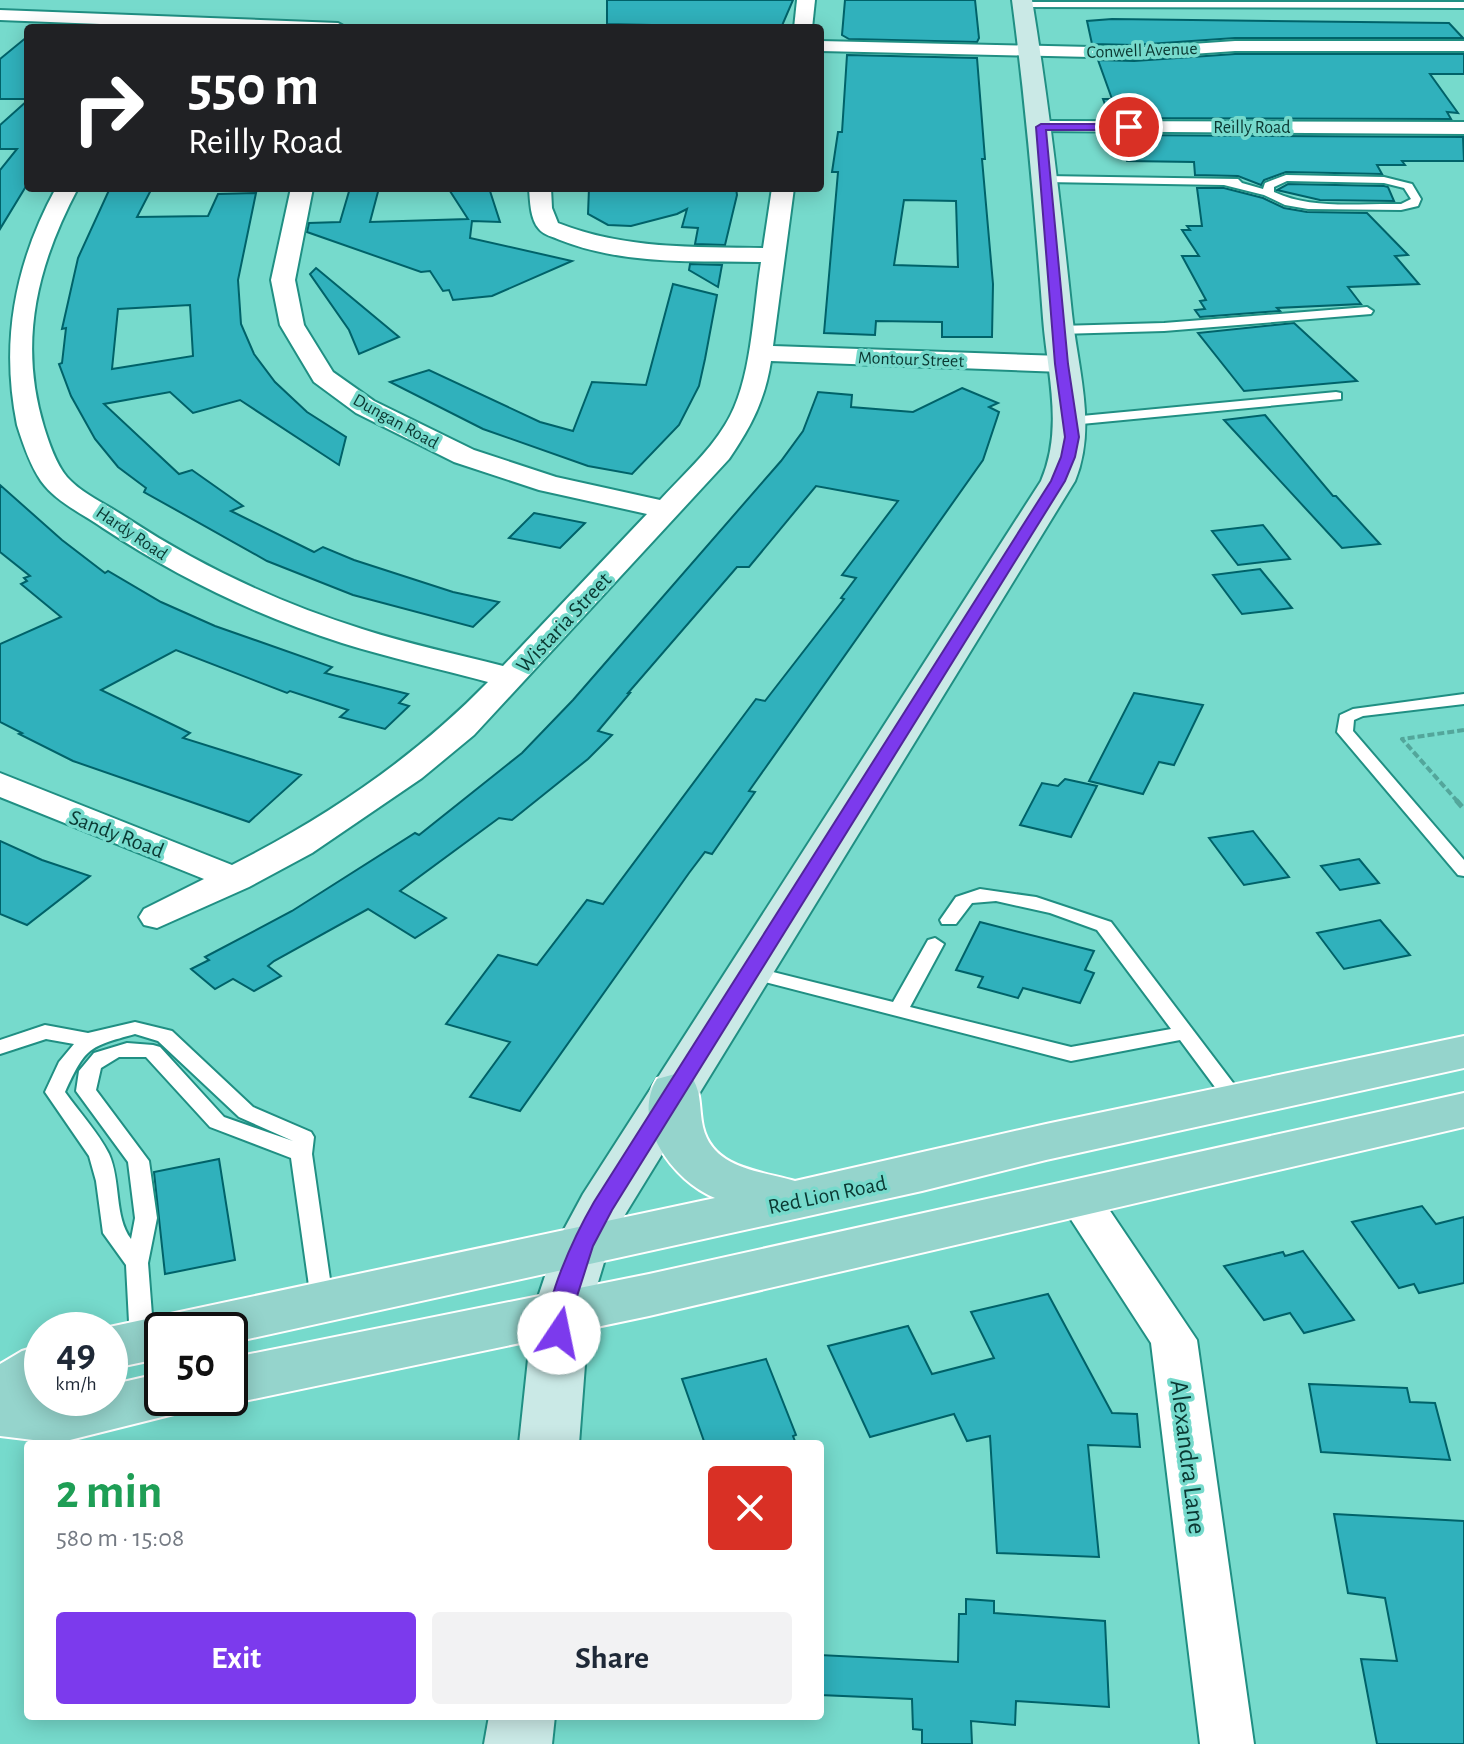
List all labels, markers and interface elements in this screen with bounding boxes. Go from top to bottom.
street label: Conwell Avenue [1086,40,1198,62]
icon: right [56,56,160,160]
text: 550 m [188,59,319,115]
pin [1095,93,1163,161]
icon: arrive [1107,105,1151,149]
street label: Reilly Road [1213,119,1291,137]
text: Reilly Road [188,124,343,160]
street label: Montour Street [858,349,965,371]
street label: Dungan Road [350,391,441,453]
street label: Hardy Road [93,504,170,564]
street label: Wistaria Street [512,568,615,677]
street label: Sandy Road [66,806,167,862]
street label: Red Lion Road [766,1172,888,1218]
position arrow [517,1291,601,1375]
speed limit sign: 50 [144,1312,248,1416]
text: 49 [56,1334,96,1374]
text: km/h [55,1374,97,1394]
street label: Alexandra Lane [1166,1378,1210,1536]
button: close [708,1466,792,1550]
text: 2 min [56,1469,163,1517]
text: 580 m · 15:08 [56,1525,184,1551]
button: Exit [56,1612,416,1704]
button: Share [432,1612,792,1704]

